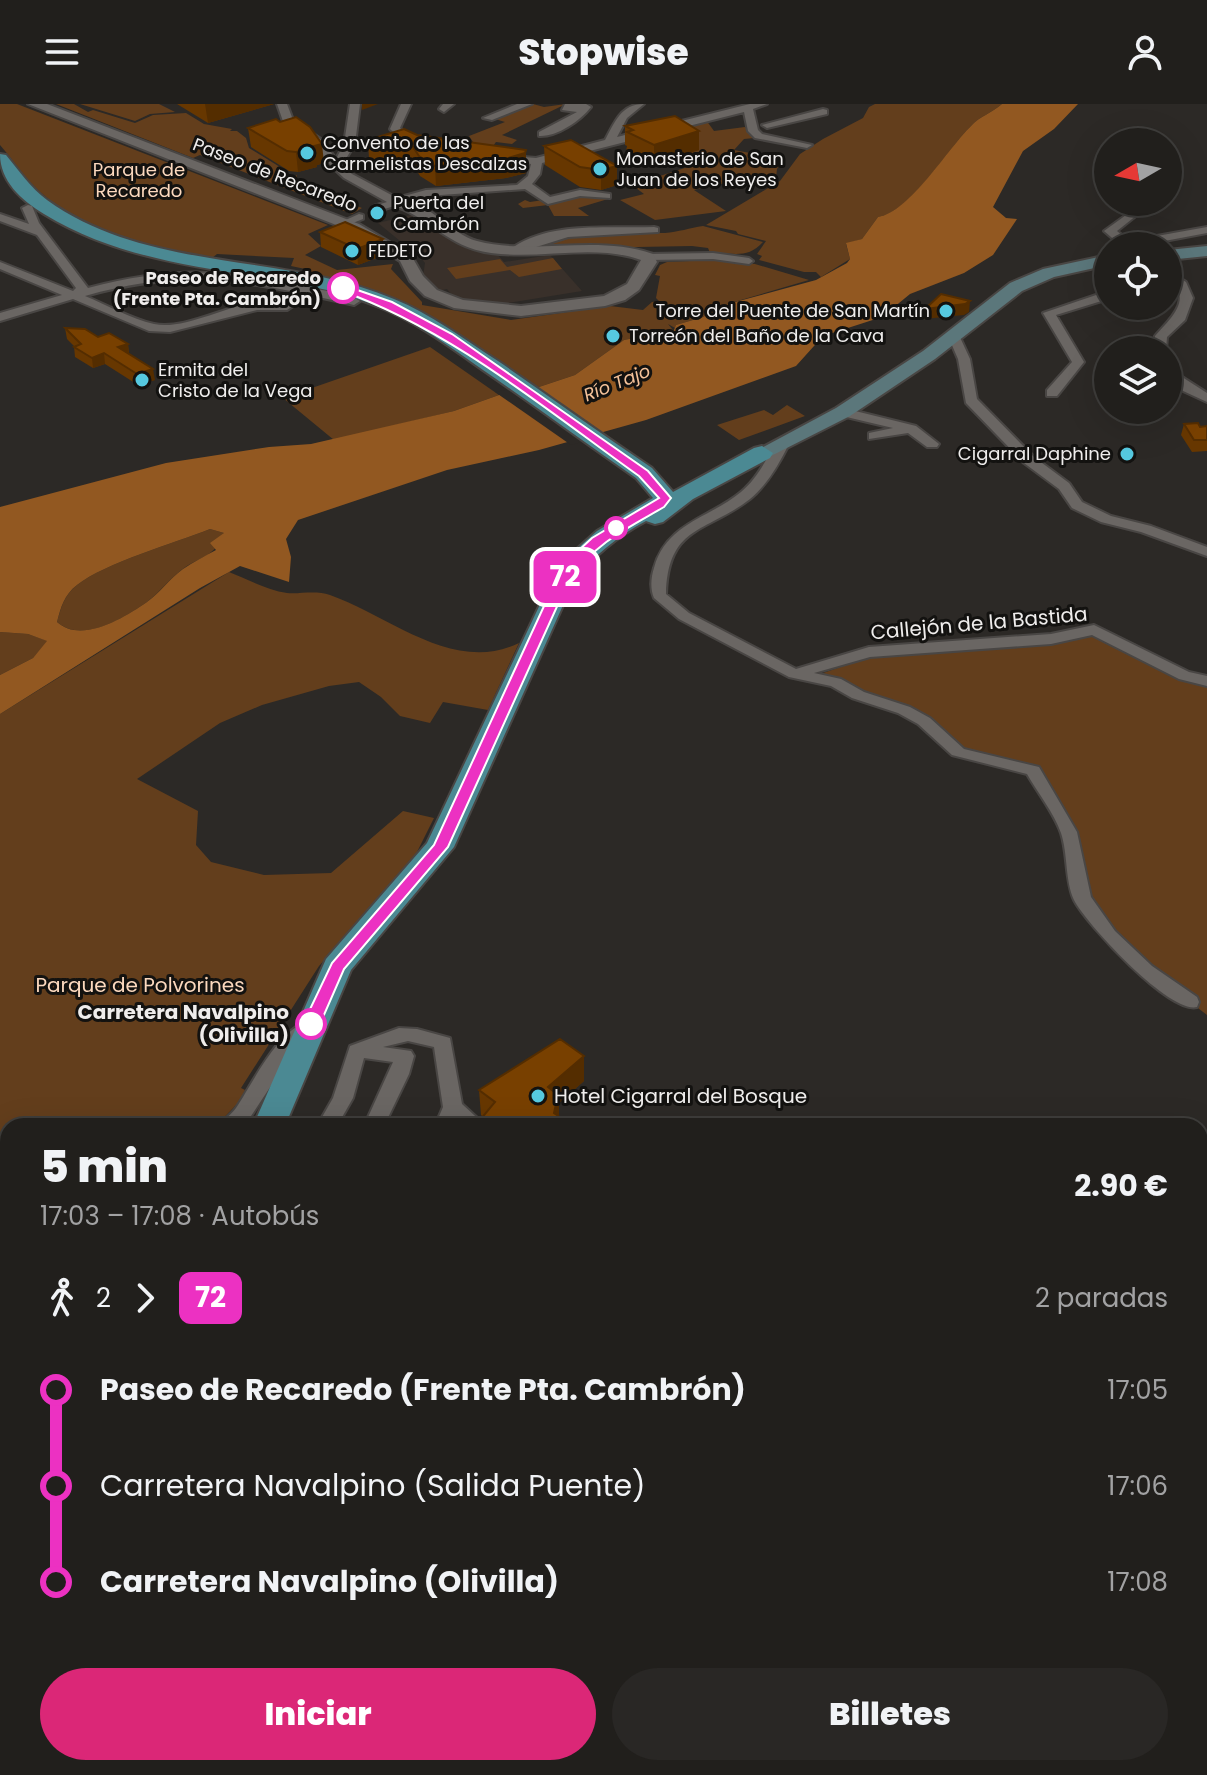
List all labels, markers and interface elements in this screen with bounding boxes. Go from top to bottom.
text: Stopwise [518,27,689,78]
icon: menu [40,30,84,74]
icon: person [1123,30,1167,74]
north arrow [1094,128,1182,216]
map controls [1094,128,1182,424]
place label: Convento de las Carmelistas Descalzas [323,130,527,176]
street label: Paseo de Recaredo [189,132,361,217]
marker: Convento de las Carmelistas Descalzas [298,144,316,162]
place label: Monasterio de San Juan de los Reyes [616,146,784,192]
park label: Parque de Recaredo [93,157,185,203]
marker: Monasterio de San Juan de los Reyes [591,160,609,178]
place label: Puerta del Cambrón [393,190,484,236]
marker: Puerta del Cambrón [368,204,386,222]
button: locate [1094,232,1182,320]
place label: FEDETO [368,238,432,263]
marker: FEDETO [343,242,361,260]
place label: Paseo de Recaredo (Frente Pta. Cambrón) [113,265,321,311]
marker: Paseo de Recaredo (Frente Pta. Cambrón) [328,273,358,303]
place label: Torre del Puente de San Martín [656,298,930,323]
marker: Torre del Puente de San Martín [937,302,955,320]
place label: Torreón del Baño de la Cava [629,323,884,348]
marker: Torreón del Baño de la Cava [604,327,622,345]
button: layers [1094,336,1182,424]
place label: Ermita del Cristo de la Vega [158,357,313,403]
water label: Río Tajo [580,358,654,407]
marker: Ermita del Cristo de la Vega [133,371,151,389]
place label: Cigarral Daphine [958,441,1111,466]
marker: Cigarral Daphine [1118,445,1136,463]
unlabelled marker [605,517,627,539]
line badge: 72 [529,551,601,603]
text: 72 [550,557,580,596]
street label: Callejón de la Bastida [869,600,1089,646]
park label: Parque de Polvorines [35,971,245,999]
place label: Carretera Navalpino (Olivilla) [78,998,289,1049]
marker: Carretera Navalpino (Olivilla) [296,1009,326,1039]
place label: Hotel Cigarral del Bosque [554,1082,807,1110]
marker: Hotel Cigarral del Bosque [529,1087,547,1105]
text: 5 min [40,1136,168,1197]
text: 2.90 € [1074,1164,1168,1207]
text: 17:03 – 17:08 · Autobús [40,1198,319,1234]
icon: walk [40,1276,84,1320]
icon: forward [123,1276,167,1320]
text: 72 [195,1278,226,1317]
text: 2 [96,1280,111,1316]
text: 2 paradas [1035,1280,1168,1316]
text: Paseo de Recaredo (Frente Pta. Cambrón) [100,1368,746,1411]
text: 17:05 [1107,1372,1168,1408]
text: Carretera Navalpino (Salida Puente) [100,1464,646,1507]
text: 17:06 [1107,1468,1168,1504]
text: Carretera Navalpino (Olivilla) [100,1560,559,1603]
text: 17:08 [1107,1564,1168,1600]
button: Iniciar [40,1668,596,1760]
button: Billetes [612,1668,1168,1760]

